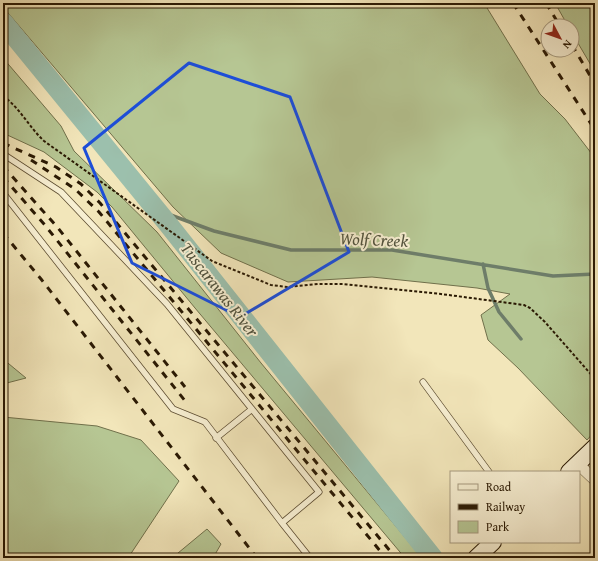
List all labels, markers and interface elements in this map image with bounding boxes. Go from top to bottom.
north arrow [540,18,580,58]
text: N [559,37,576,53]
water label: Wolf Creek [339,225,409,253]
water label: Tuscarawas River [175,236,265,342]
legend [450,471,580,543]
text: Road [486,478,512,495]
text: Railway [486,498,525,515]
text: Park [486,518,510,535]

